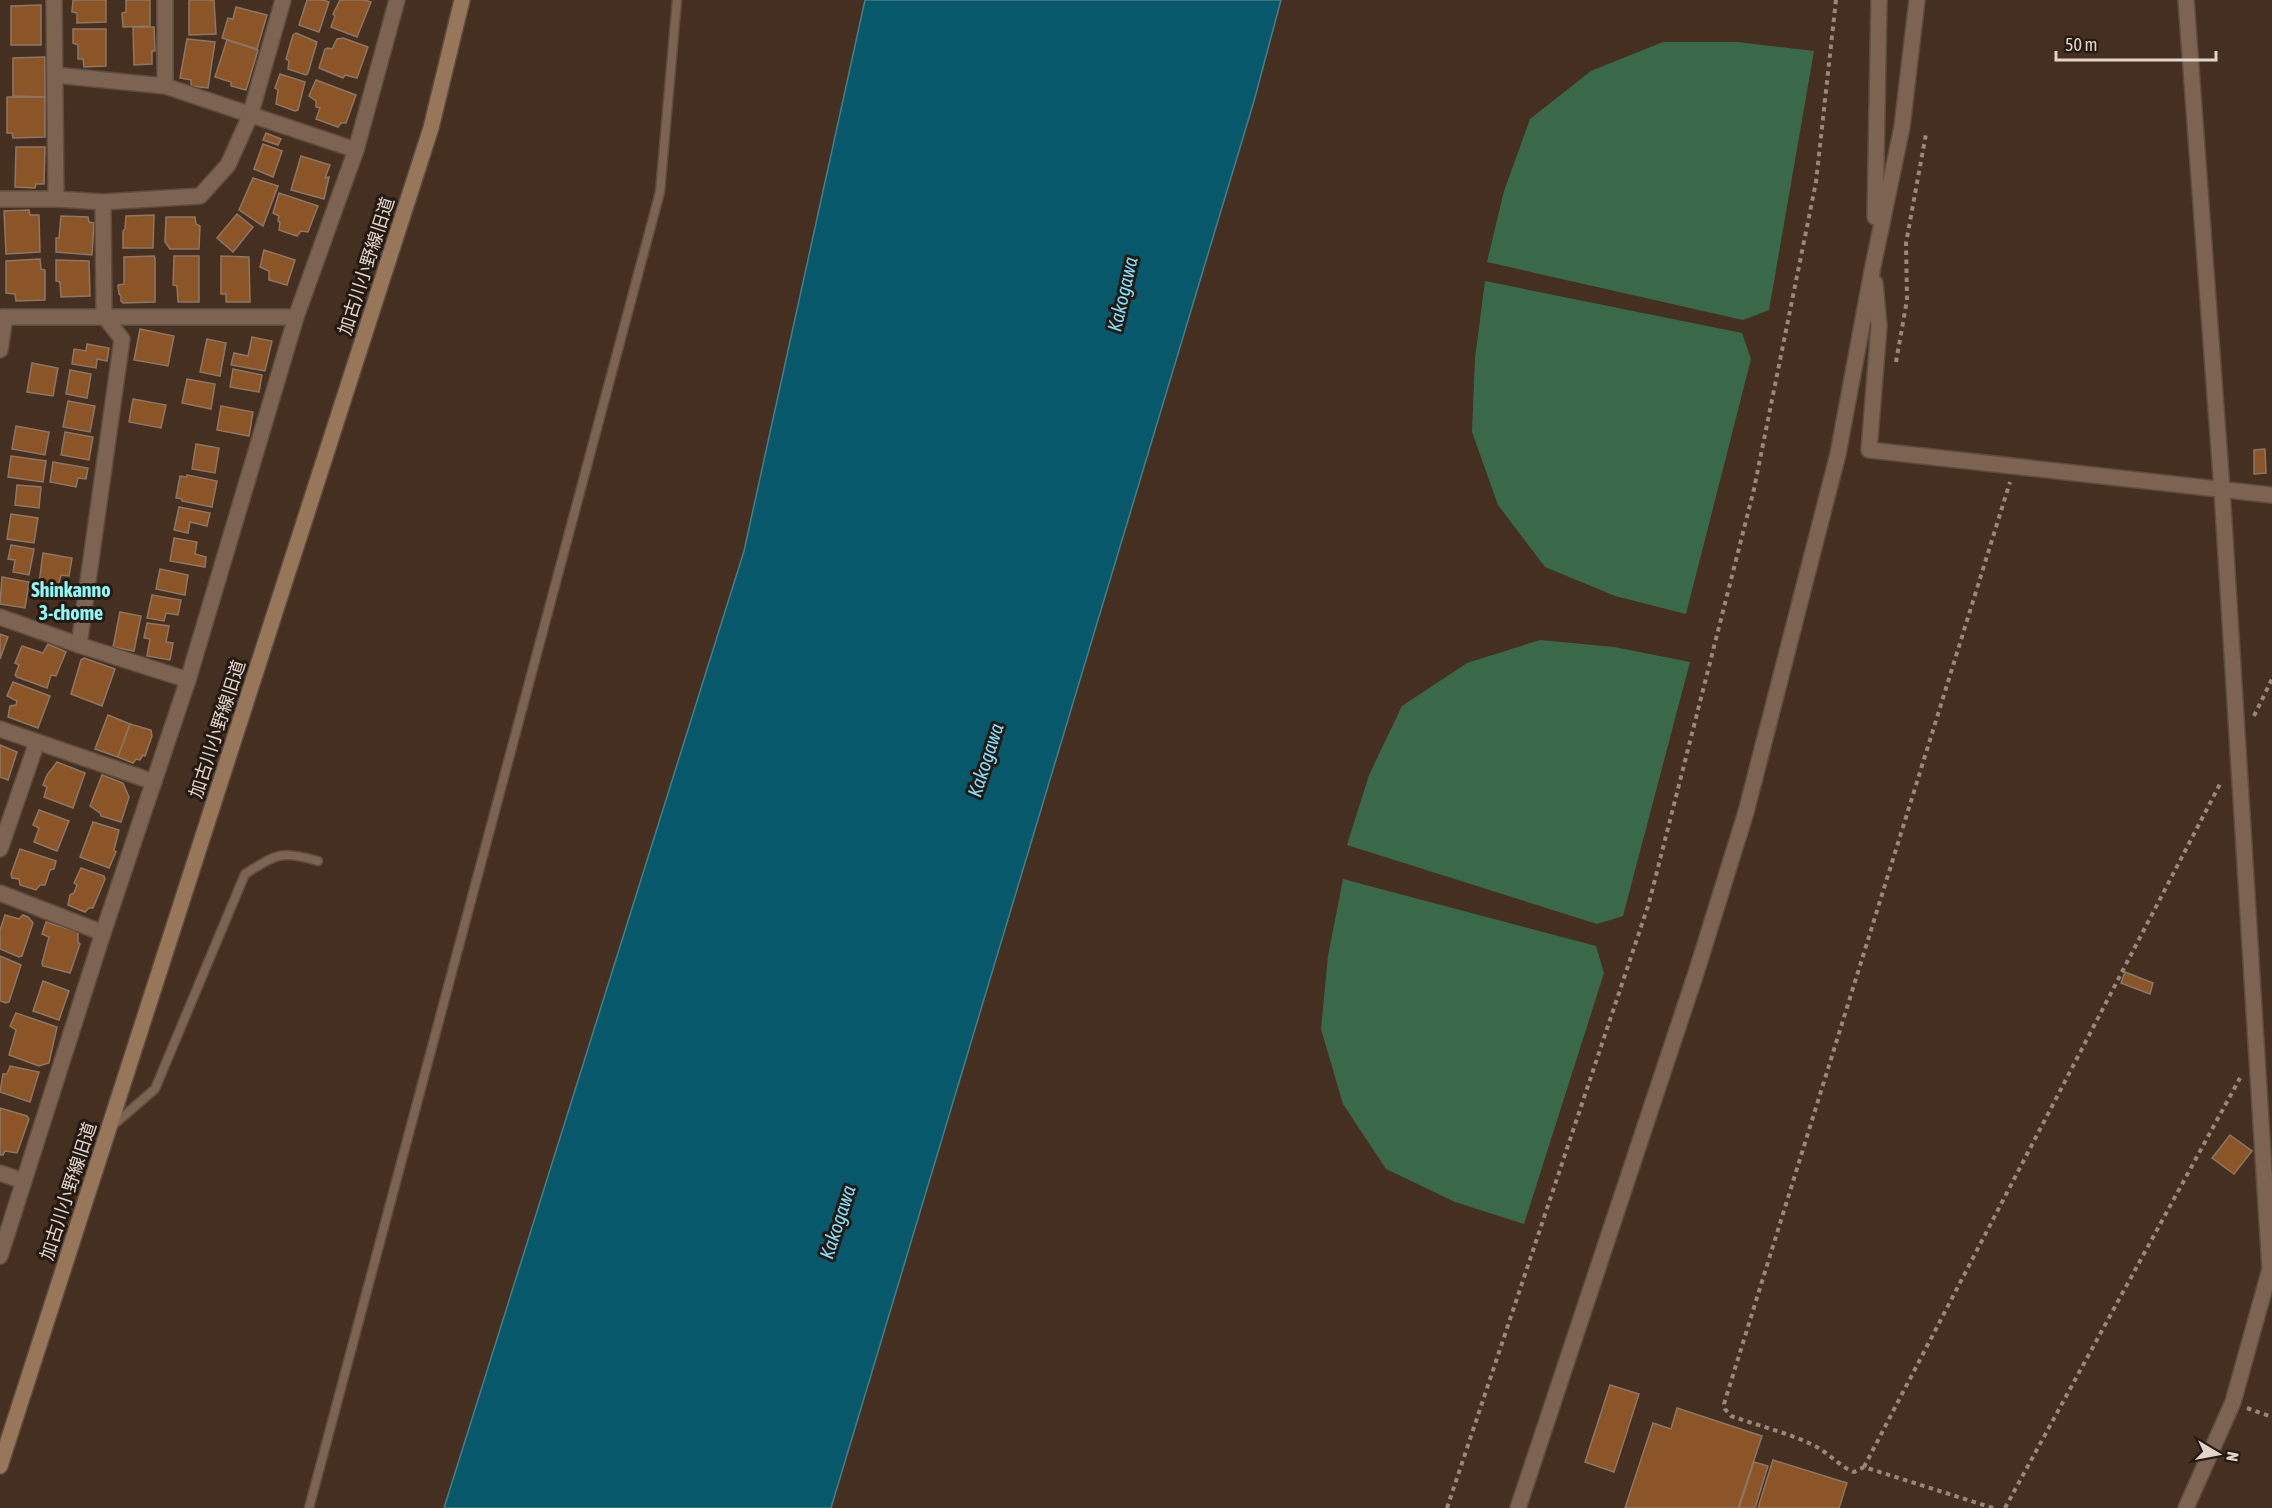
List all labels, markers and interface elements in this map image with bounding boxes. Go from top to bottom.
scale bar [2056,24,2216,62]
text: 50 m [2065,34,2097,55]
street label: 加古川小野線旧道 [334,194,398,338]
water label: Kakogawa [1102,254,1142,334]
district label: Shinkanno 3-chome [31,578,111,624]
street label: 加古川小野線旧道 [185,657,249,801]
water label: Kakogawa [962,720,1008,800]
street label: 加古川小野線旧道 [36,1119,100,1263]
water label: Kakogawa [814,1182,860,1262]
north arrow [2188,1424,2248,1484]
text: N [2223,1450,2242,1463]

